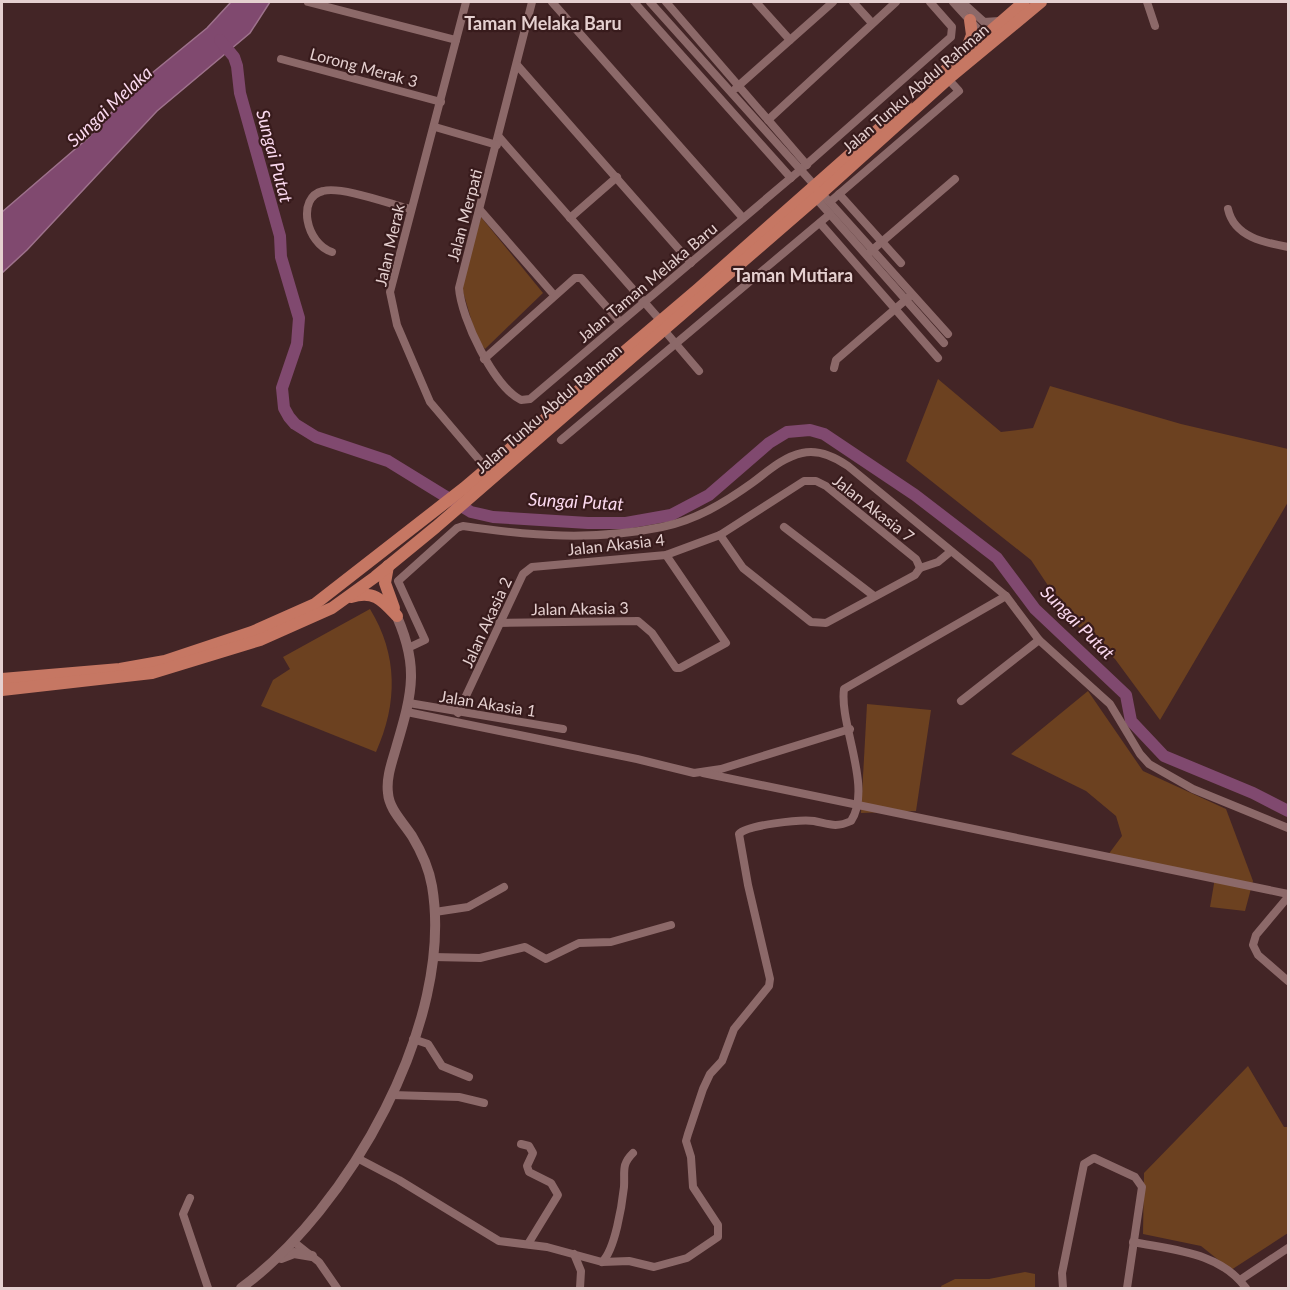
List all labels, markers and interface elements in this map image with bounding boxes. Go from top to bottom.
district label: Taman Melaka Baru [464,12,622,34]
street label: Jalan Tunku Abdul Rahman [838,19,992,157]
street label: Lorong Merak 3 [308,43,420,91]
water label: Sungai Melaka [62,61,156,151]
water label: Sungai Putat [252,107,298,206]
street label: Jalan Merpati [443,167,485,263]
street label: Jalan Merak [370,201,408,288]
street label: Jalan Taman Melaka Baru [573,218,721,346]
district label: Taman Mutiara [733,264,853,286]
street label: Jalan Tunku Abdul Rahman [471,339,625,477]
street label: Jalan Akasia 7 [830,470,918,546]
water label: Sungai Putat [528,488,625,515]
street label: Jalan Akasia 4 [566,529,666,559]
street label: Jalan Akasia 2 [457,574,515,670]
water label: Sungai Putat [1036,580,1120,664]
street label: Jalan Akasia 3 [531,598,629,618]
street label: Jalan Akasia 1 [438,686,538,720]

